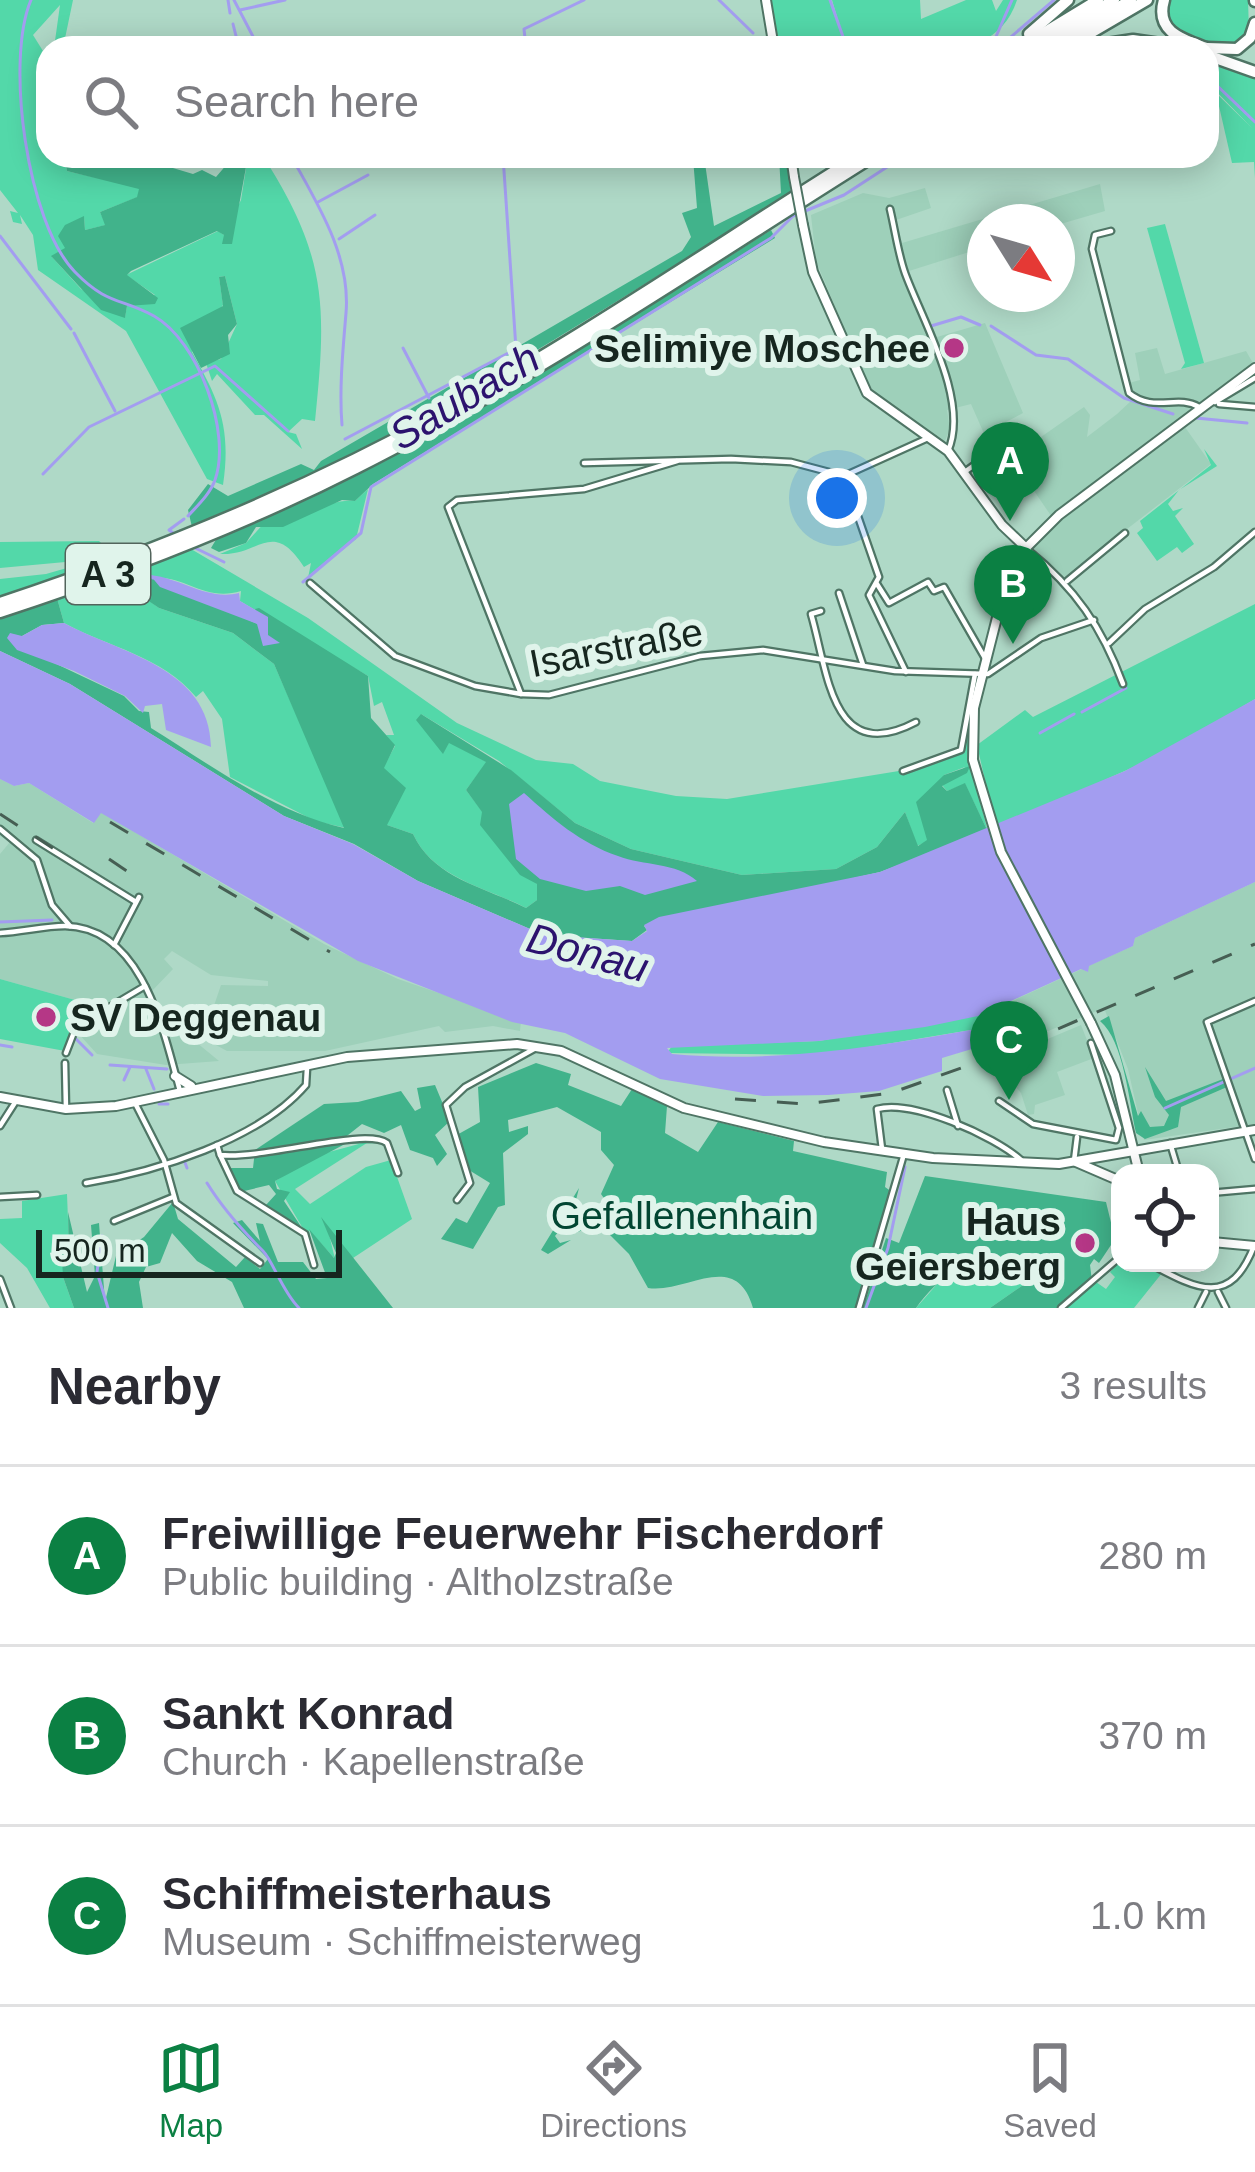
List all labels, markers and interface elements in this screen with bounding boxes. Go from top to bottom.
search box [36,36,1219,168]
icon: search [78,69,144,135]
text: Search here [174,76,419,127]
north arrow [967,204,1075,312]
place label: Selimiye Moschee [594,327,930,370]
water label: Saubach [381,334,547,459]
marker: Selimiye Moschee [941,335,967,361]
pin: A [971,422,1049,521]
your location [807,468,867,528]
road number: A 3 [66,544,150,604]
pin: B [974,545,1052,644]
street label: Isarstraße [526,610,706,685]
water label: Donau [522,914,654,991]
place label: SV Deggenau [70,996,321,1039]
pin: C [970,1001,1048,1100]
marker: SV Deggenau [33,1004,59,1030]
map controls [1111,1164,1219,1272]
button: locate [1111,1164,1219,1272]
park label: Gefallenenhain [551,1194,813,1237]
place label: Haus Geiersberg [855,1200,1061,1288]
scale bar [36,1224,342,1277]
marker: Haus Geiersberg [1072,1230,1098,1256]
text: 500 m [54,1232,146,1269]
text: Nearby [48,1358,221,1415]
text: 3 results [1060,1364,1207,1407]
text: Freiwillige Feuerwehr Fischerdorf [162,1508,882,1559]
text: A [73,1534,101,1577]
text: 280 m [1099,1534,1207,1577]
text: Public building · Altholzstraße [162,1560,674,1603]
text: Sankt Konrad [162,1688,455,1739]
text: B [73,1714,101,1757]
text: 370 m [1099,1714,1207,1757]
text: Church · Kapellenstraße [162,1740,585,1783]
text: Schiffmeisterhaus [162,1868,552,1919]
text: C [73,1894,101,1937]
text: 1.0 km [1090,1894,1207,1937]
text: Museum · Schiffmeisterweg [162,1920,642,1963]
tab: Map [158,2035,224,2145]
tab: Directions [540,2035,687,2145]
tab: Saved [1003,2035,1097,2145]

